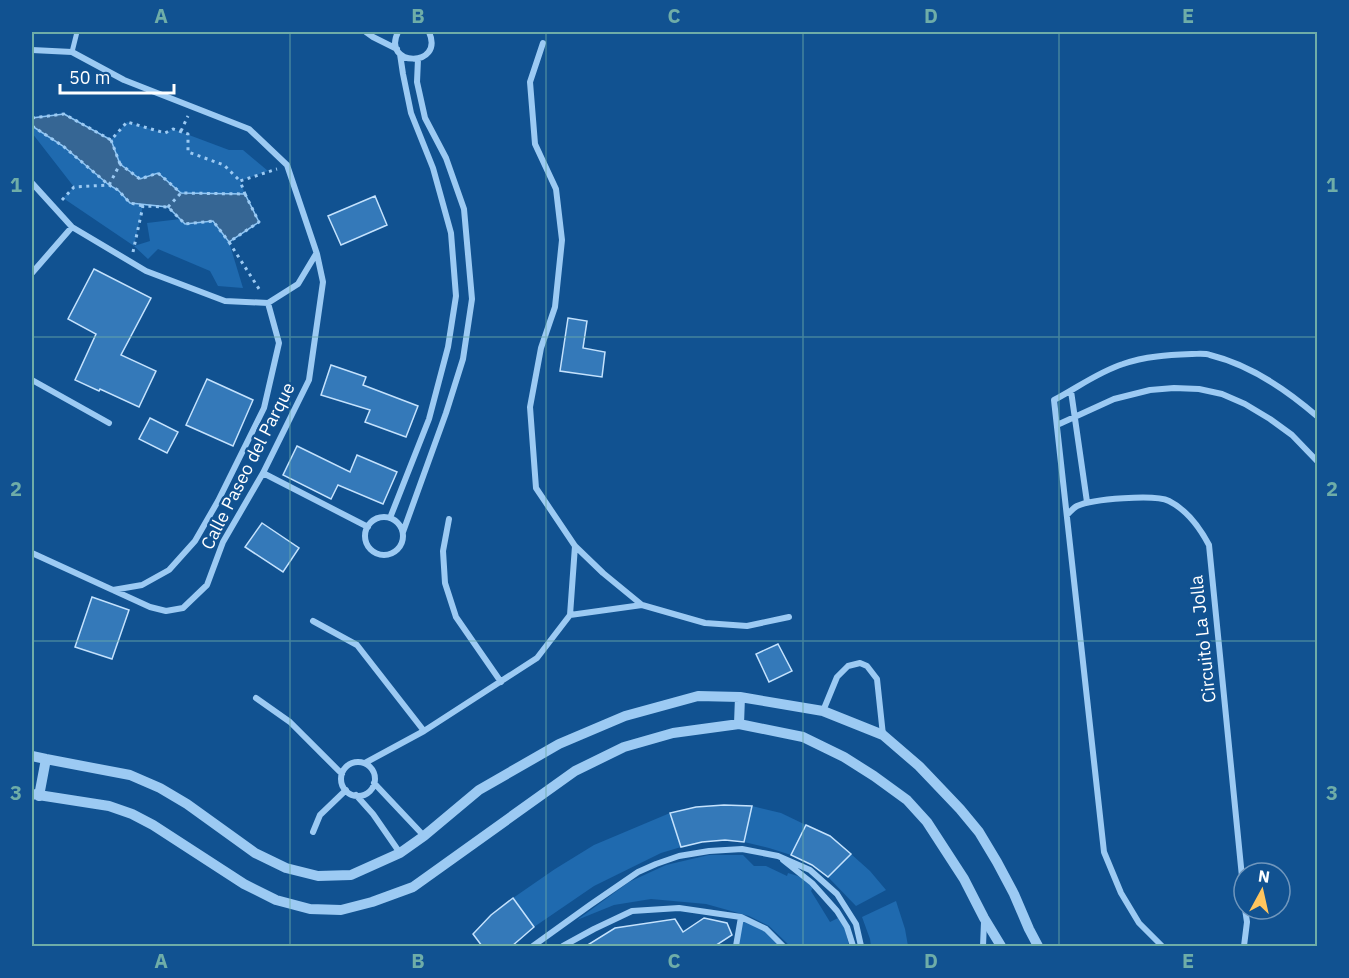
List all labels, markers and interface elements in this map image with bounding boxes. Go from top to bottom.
text: A [154,2,168,29]
text: B [411,2,425,29]
text: C [667,2,681,29]
text: D [924,2,938,29]
text: E [1182,2,1194,29]
scale bar [60,57,174,95]
text: 50 m [69,66,111,89]
text: 1 [10,171,22,198]
text: 1 [1326,171,1338,198]
street label: Calle Paseo del Parque [195,378,300,553]
text: 2 [10,475,22,502]
text: 2 [1326,475,1338,502]
street label: Circuito La Jolla [1184,574,1221,704]
text: 3 [10,779,22,806]
text: 3 [1326,779,1338,806]
north arrow [1232,861,1292,921]
text: N [1257,865,1271,887]
text: A [154,947,168,974]
text: B [411,947,425,974]
text: C [667,947,681,974]
text: D [924,947,938,974]
text: E [1182,947,1194,974]

